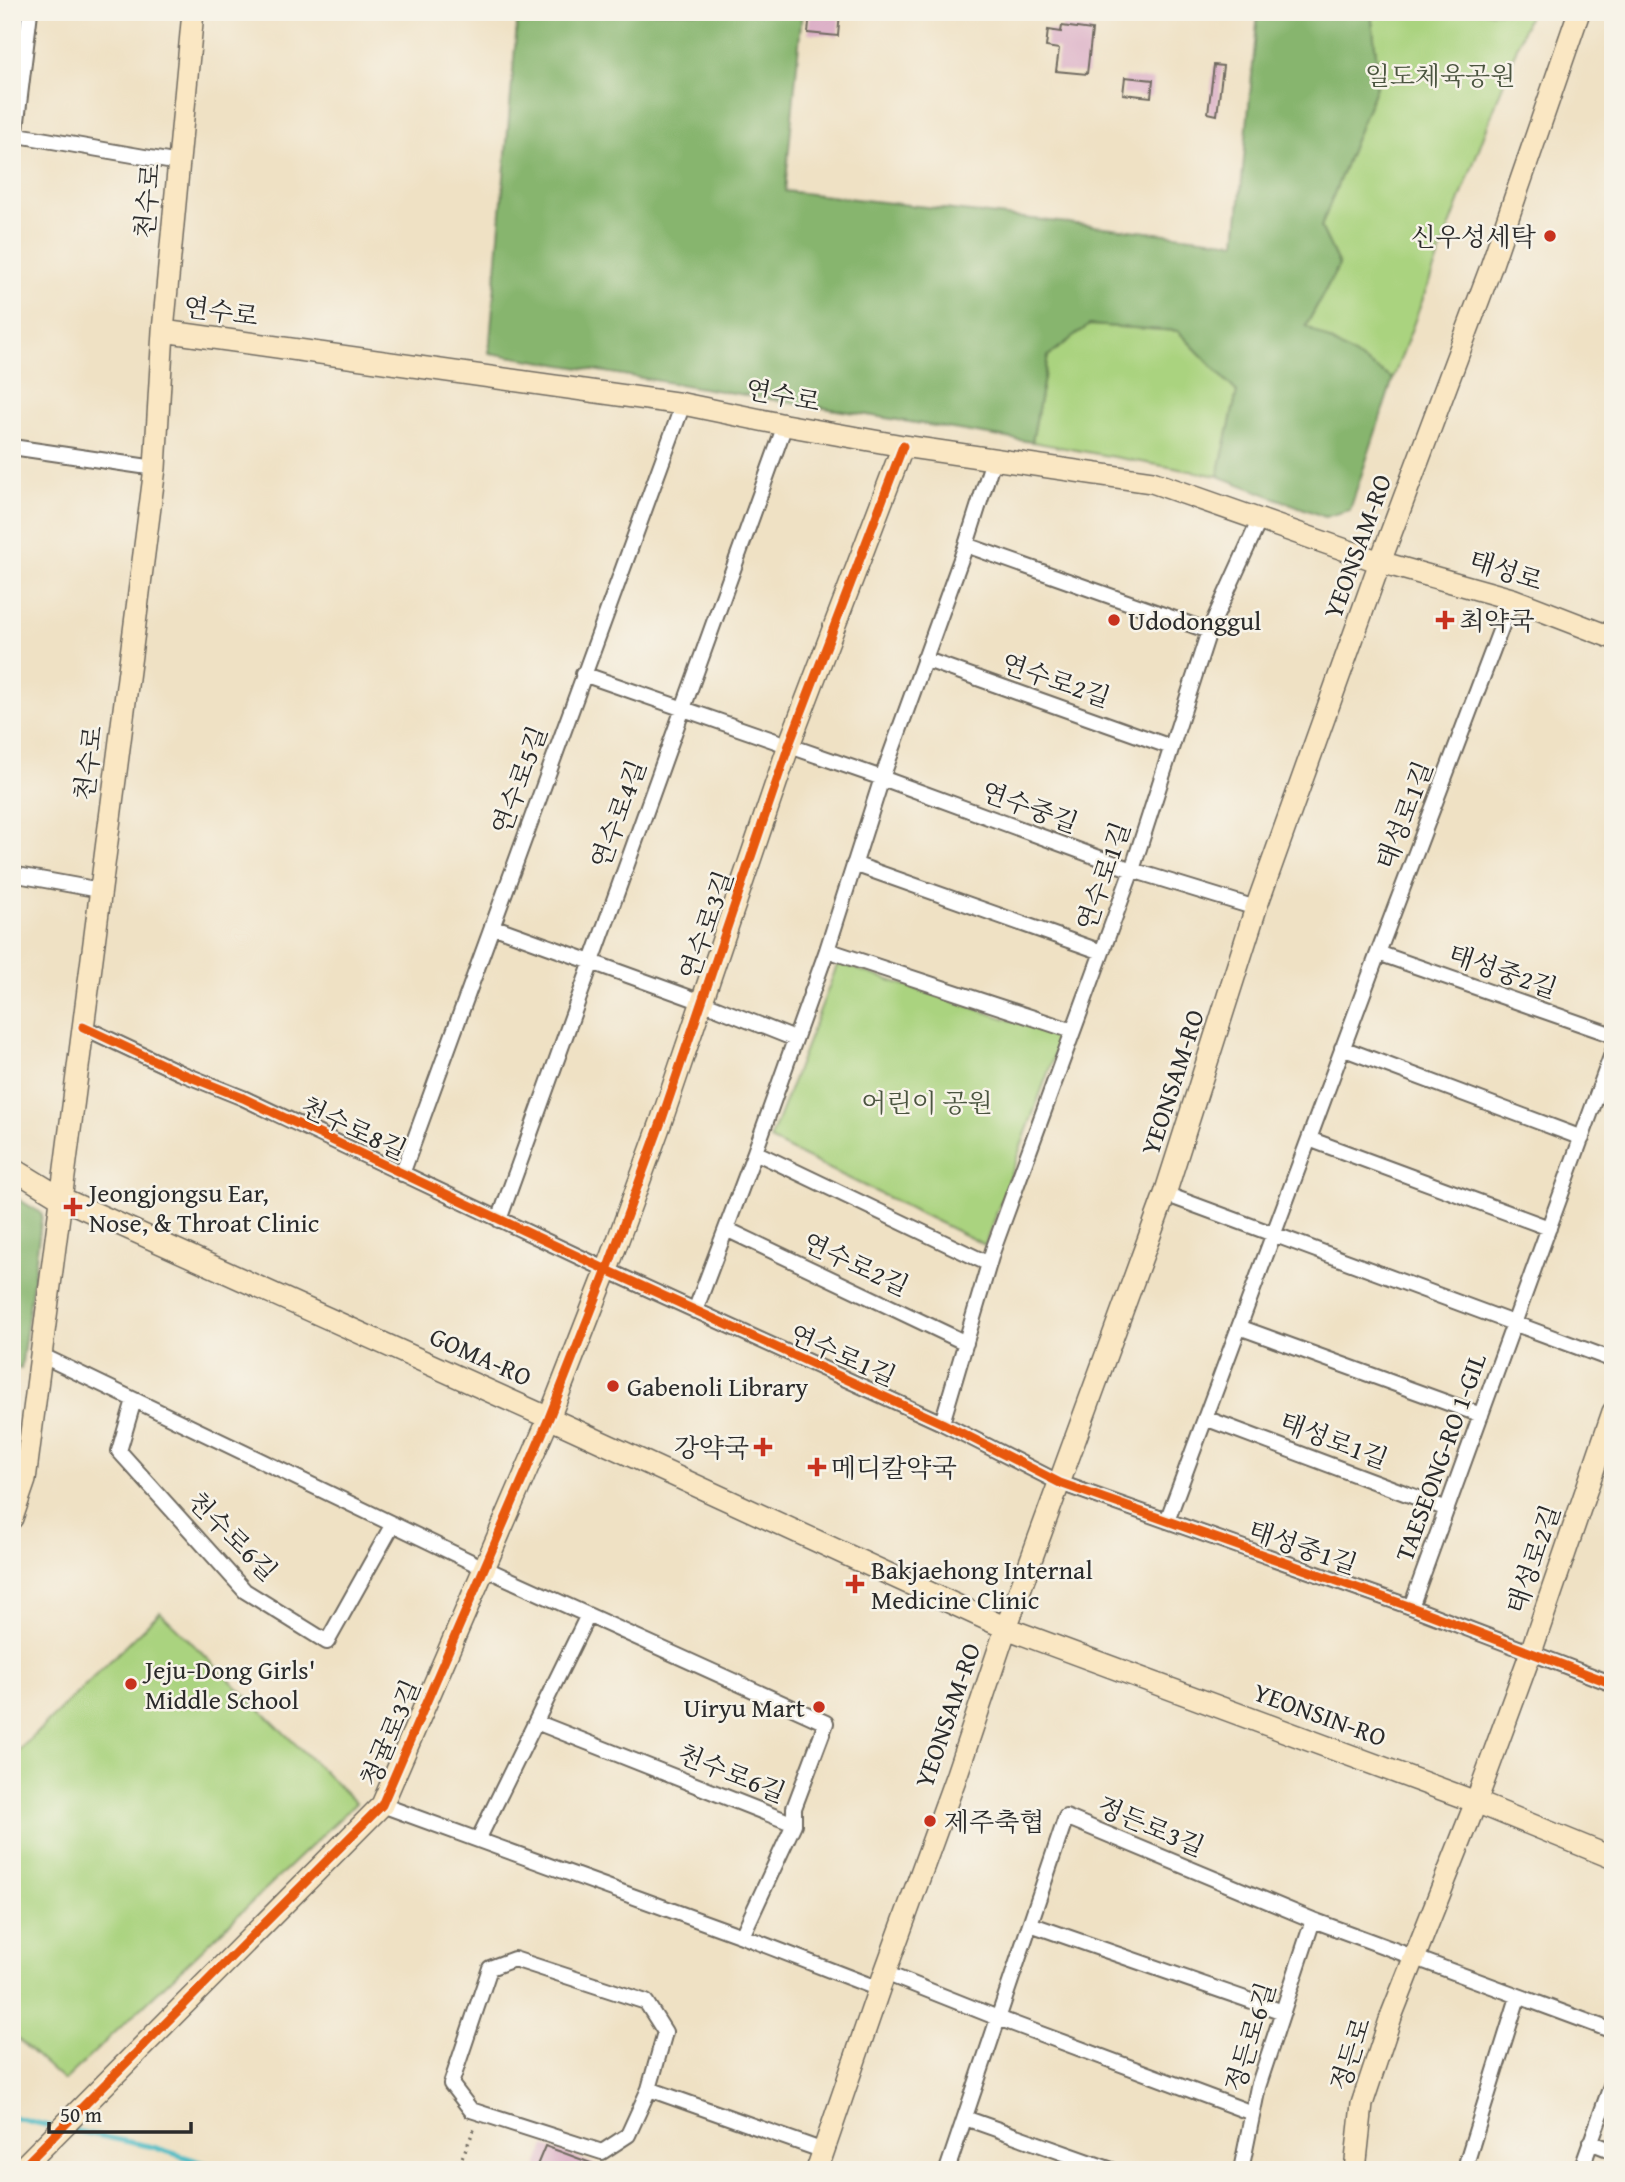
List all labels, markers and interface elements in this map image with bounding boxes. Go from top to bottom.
park label: 일도체육공원 [1365,56,1515,95]
street label: 천수로 [124,162,170,240]
place label: 신우성세탁 [1410,217,1536,256]
marker: 신우성세탁 [1542,228,1558,244]
street label: 연수로 [181,286,261,336]
street label: 연수로 [742,369,824,421]
street label: YEONSAM-RO [1313,468,1401,624]
street label: 태성로 [1464,540,1548,600]
place label: Udodonggul [1128,601,1261,640]
place label: 최약국 [1459,601,1534,640]
marker: Udodonggul [1106,612,1122,628]
marker: 최약국 [1437,612,1453,628]
street label: 연수로2길 [996,643,1116,717]
street label: 연수로5길 [481,720,557,840]
street label: 천수로 [64,723,112,803]
street label: 연수로4길 [580,754,656,874]
street label: 태성로1길 [1366,755,1442,875]
street label: 연수중길 [976,771,1084,843]
street label: 연수로1길 [1066,816,1140,936]
street label: 연수로3길 [669,865,743,985]
street label: 태성중2길 [1443,934,1563,1008]
street label: YEONSAM-RO [1130,1004,1214,1160]
park label: 어린이 공원 [861,1083,993,1122]
street label: 천수로8길 [295,1086,413,1170]
place label: Jeongjongsu Ear, Nose, & Throat Clinic [86,1173,319,1242]
marker: Jeongjongsu Ear, Nose, & Throat Clinic [63,1197,83,1217]
street label: 연수로2길 [797,1222,915,1306]
street label: 연수로1길 [783,1314,903,1396]
street label: GOMA-RO [424,1316,538,1396]
street label: TAESEONG-RO 1-GIL [1384,1347,1496,1566]
place label: Gabenoli Library [627,1367,808,1406]
marker: Gabenoli Library [605,1378,621,1394]
street label: 태성로1길 [1274,1402,1394,1478]
place label: 강약국 [674,1428,749,1467]
marker: 강약국 [755,1439,771,1455]
place label: 메디칼약국 [831,1448,957,1487]
marker: 메디칼약국 [809,1459,825,1475]
street label: 천수로6길 [179,1482,287,1590]
street label: 태성로2길 [1496,1499,1570,1619]
street label: 태성중1길 [1243,1510,1363,1584]
place label: Bakjaehong Internal Medicine Clinic [871,1550,1093,1619]
marker: Bakjaehong Internal Medicine Clinic [845,1574,865,1594]
street label: YEONSAM-RO [904,1637,990,1793]
place label: Jeju-Dong Girls' Middle School [142,1650,315,1719]
street label: YEONSIN-RO [1248,1672,1392,1756]
street label: 청귤로3길 [350,1673,430,1793]
marker: Jeju-Dong Girls' Middle School [123,1676,139,1692]
place label: Uiryu Mart [684,1688,805,1727]
marker: Uiryu Mart [811,1699,827,1715]
street label: 천수로6길 [672,1734,792,1812]
street label: 정든로3길 [1091,1786,1211,1866]
place label: 제주축협 [944,1802,1044,1841]
marker: 제주축협 [922,1813,938,1829]
street label: 정든로6길 [1215,1977,1285,2097]
street label: 정든로 [1320,2012,1380,2096]
scale bar [49,2091,191,2135]
text: 50 m [60,2099,102,2130]

